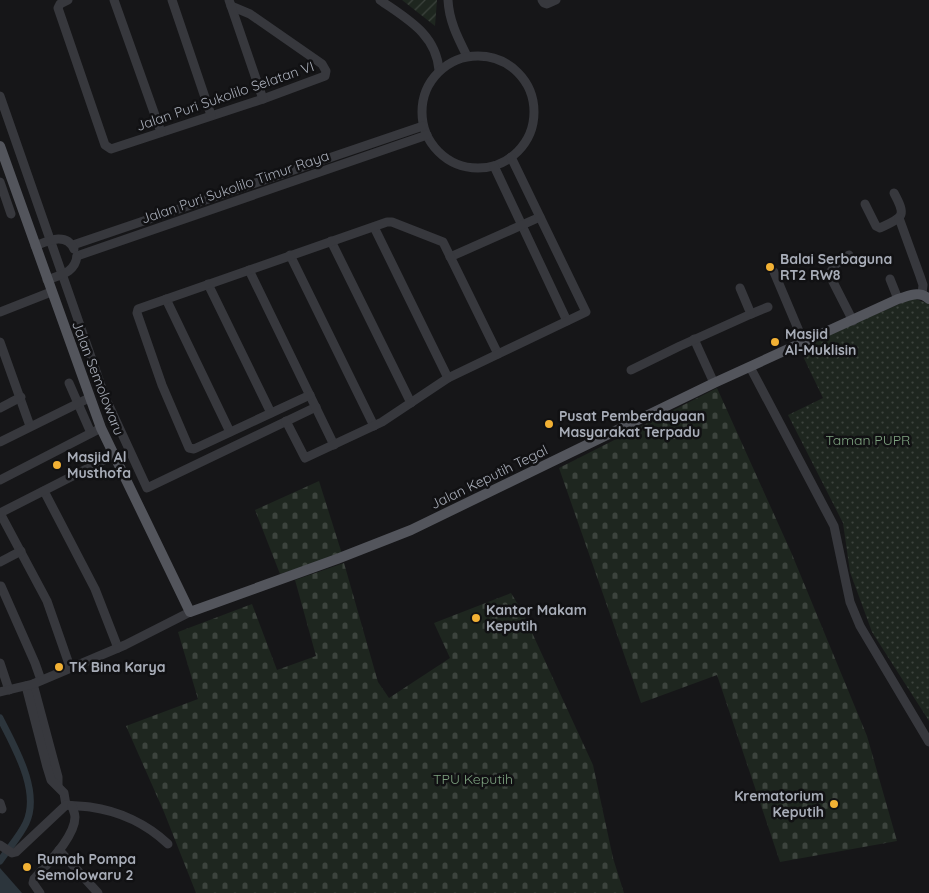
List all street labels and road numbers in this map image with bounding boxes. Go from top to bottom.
street label: Jalan Puri Sukolilo Selatan VI [134,57,316,135]
street label: Jalan Puri Sukolilo Timur Raya [139,146,331,228]
street label: Jalan Semolowaru [68,318,128,438]
street label: Jalan Keputih Tegal [427,441,551,513]

